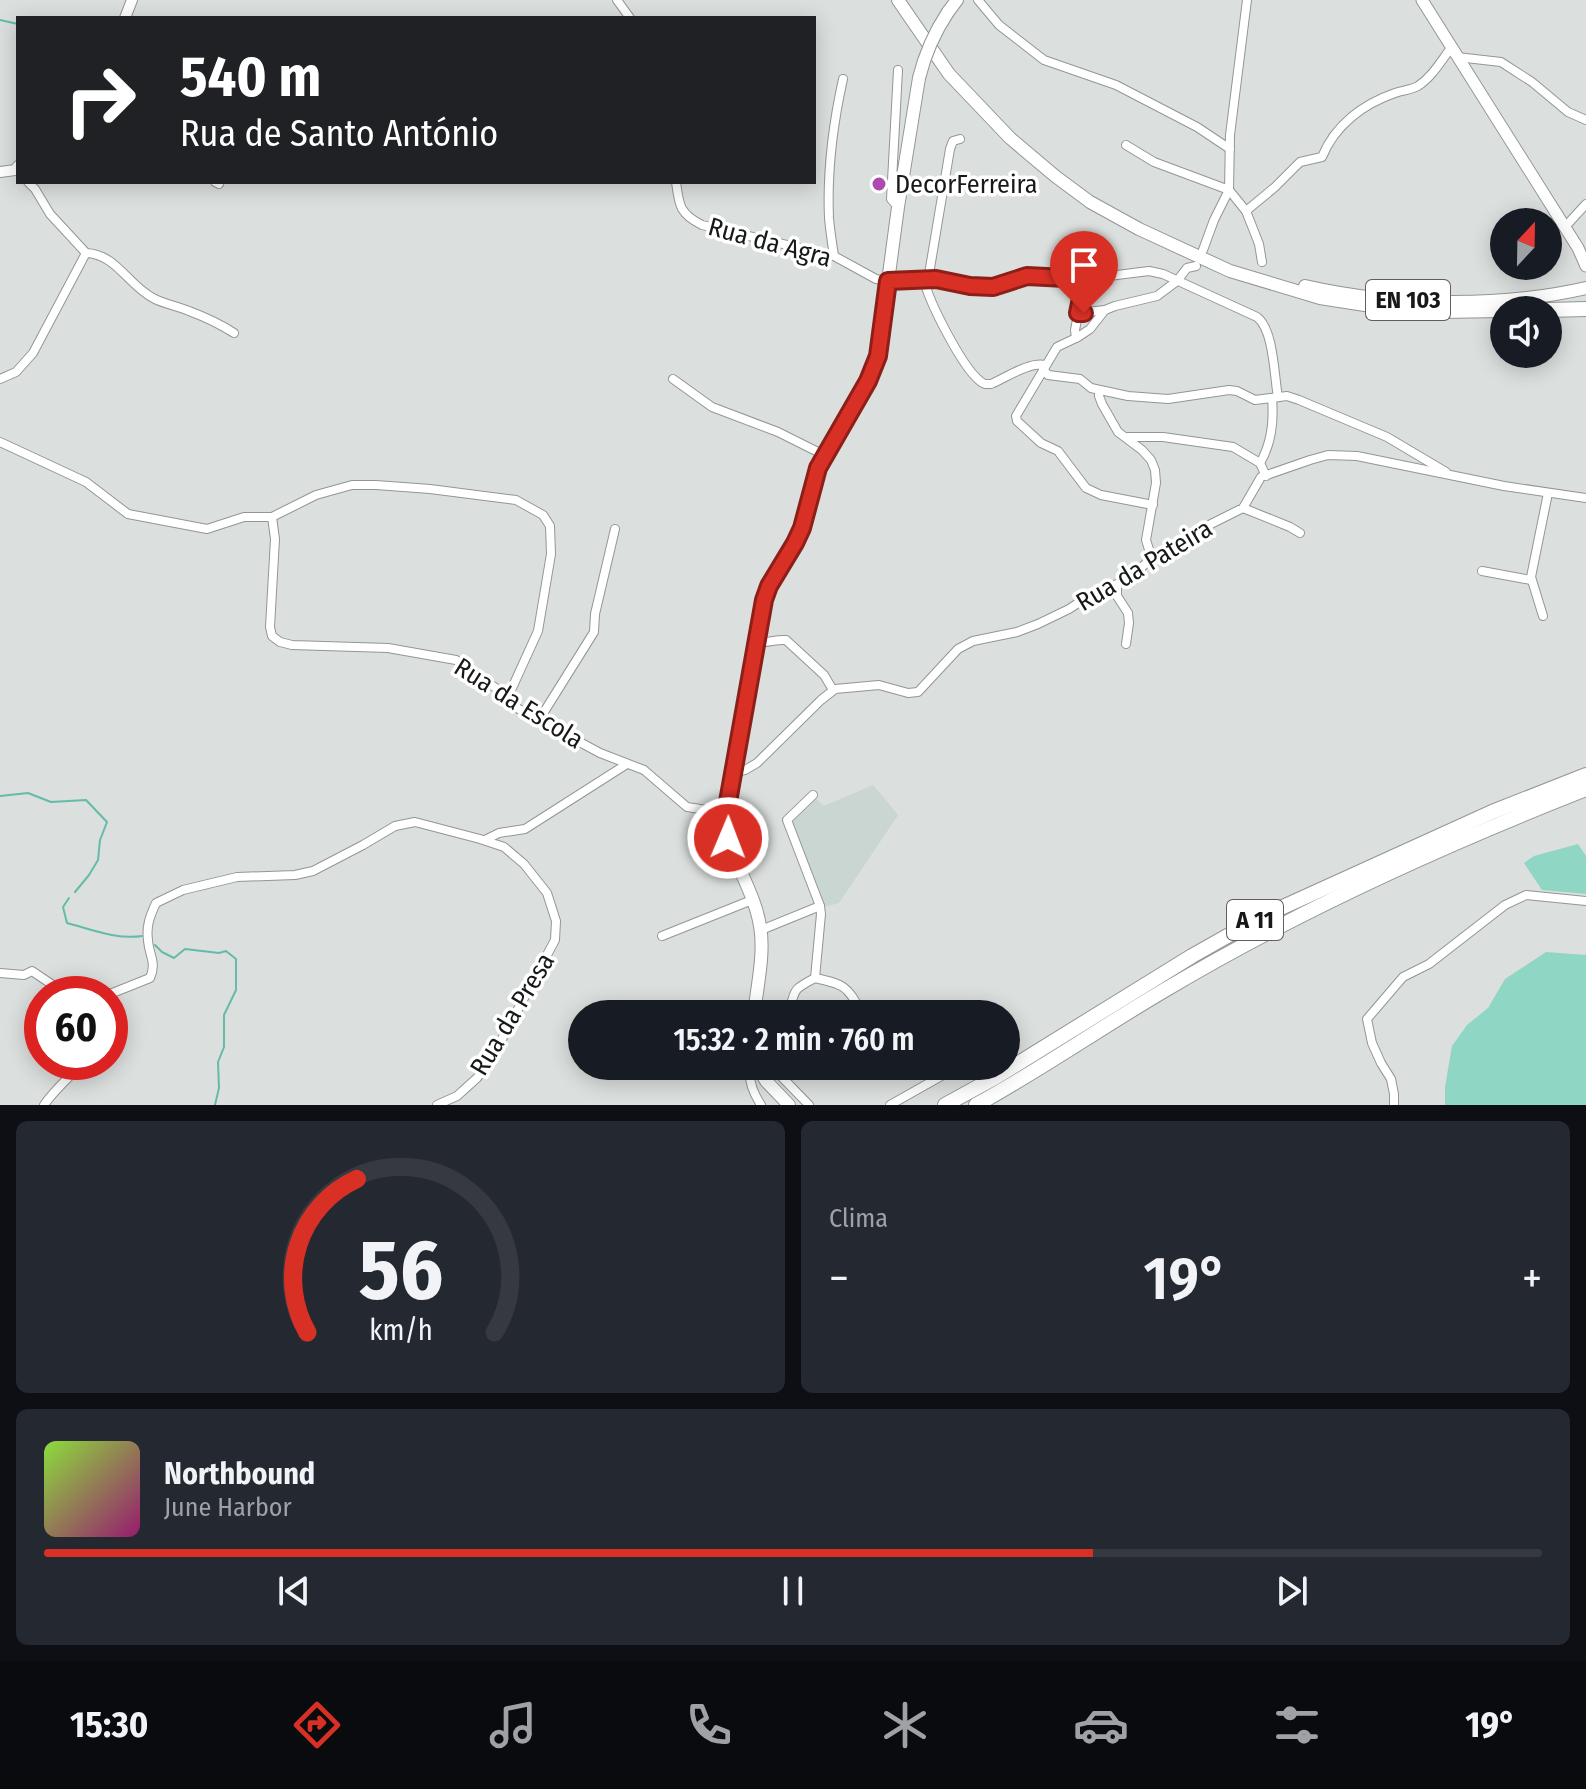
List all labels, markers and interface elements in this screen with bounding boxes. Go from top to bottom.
text: 540 m [180,44,321,111]
icon: right [48,48,152,152]
text: Rua de Santo António [180,112,498,156]
place label: DecorFerreira [895,169,1037,200]
marker: DecorFerreira [870,175,888,193]
north arrow [1490,208,1562,280]
map controls [1490,208,1562,368]
street label: Rua da Agra [705,211,835,274]
pin [1050,231,1118,313]
icon: arrive [1062,243,1106,287]
road number: EN 103 [1366,280,1450,320]
button: sound [1490,296,1562,368]
street label: Rua da Pateira [1071,513,1218,618]
street label: Rua da Escola [448,651,589,755]
position arrow [686,796,770,880]
road number: A 11 [1227,900,1283,940]
street label: Rua da Presa [464,947,561,1081]
speed limit sign: 60 [24,976,128,1080]
text: 15:32 · 2 min · 760 m [674,1022,914,1058]
text: Clima [829,1203,888,1234]
text: 56 [358,1221,443,1321]
text: 19° [1144,1243,1227,1315]
text: − [829,1252,849,1305]
text: + [1522,1252,1542,1305]
text: km/h [369,1313,432,1348]
text: Northbound [164,1456,315,1492]
text: June Harbor [164,1492,292,1523]
icon: previous [272,1569,316,1613]
icon: pause [771,1569,815,1613]
icon: next [1270,1569,1314,1613]
icon: directions [289,1697,345,1753]
icon: music [485,1697,541,1753]
icon: phone [681,1697,737,1753]
icon: climate [877,1697,933,1753]
icon: car [1073,1697,1129,1753]
icon: filters [1269,1697,1325,1753]
text: 15:30 [70,1703,148,1747]
text: 19° [1465,1703,1516,1747]

